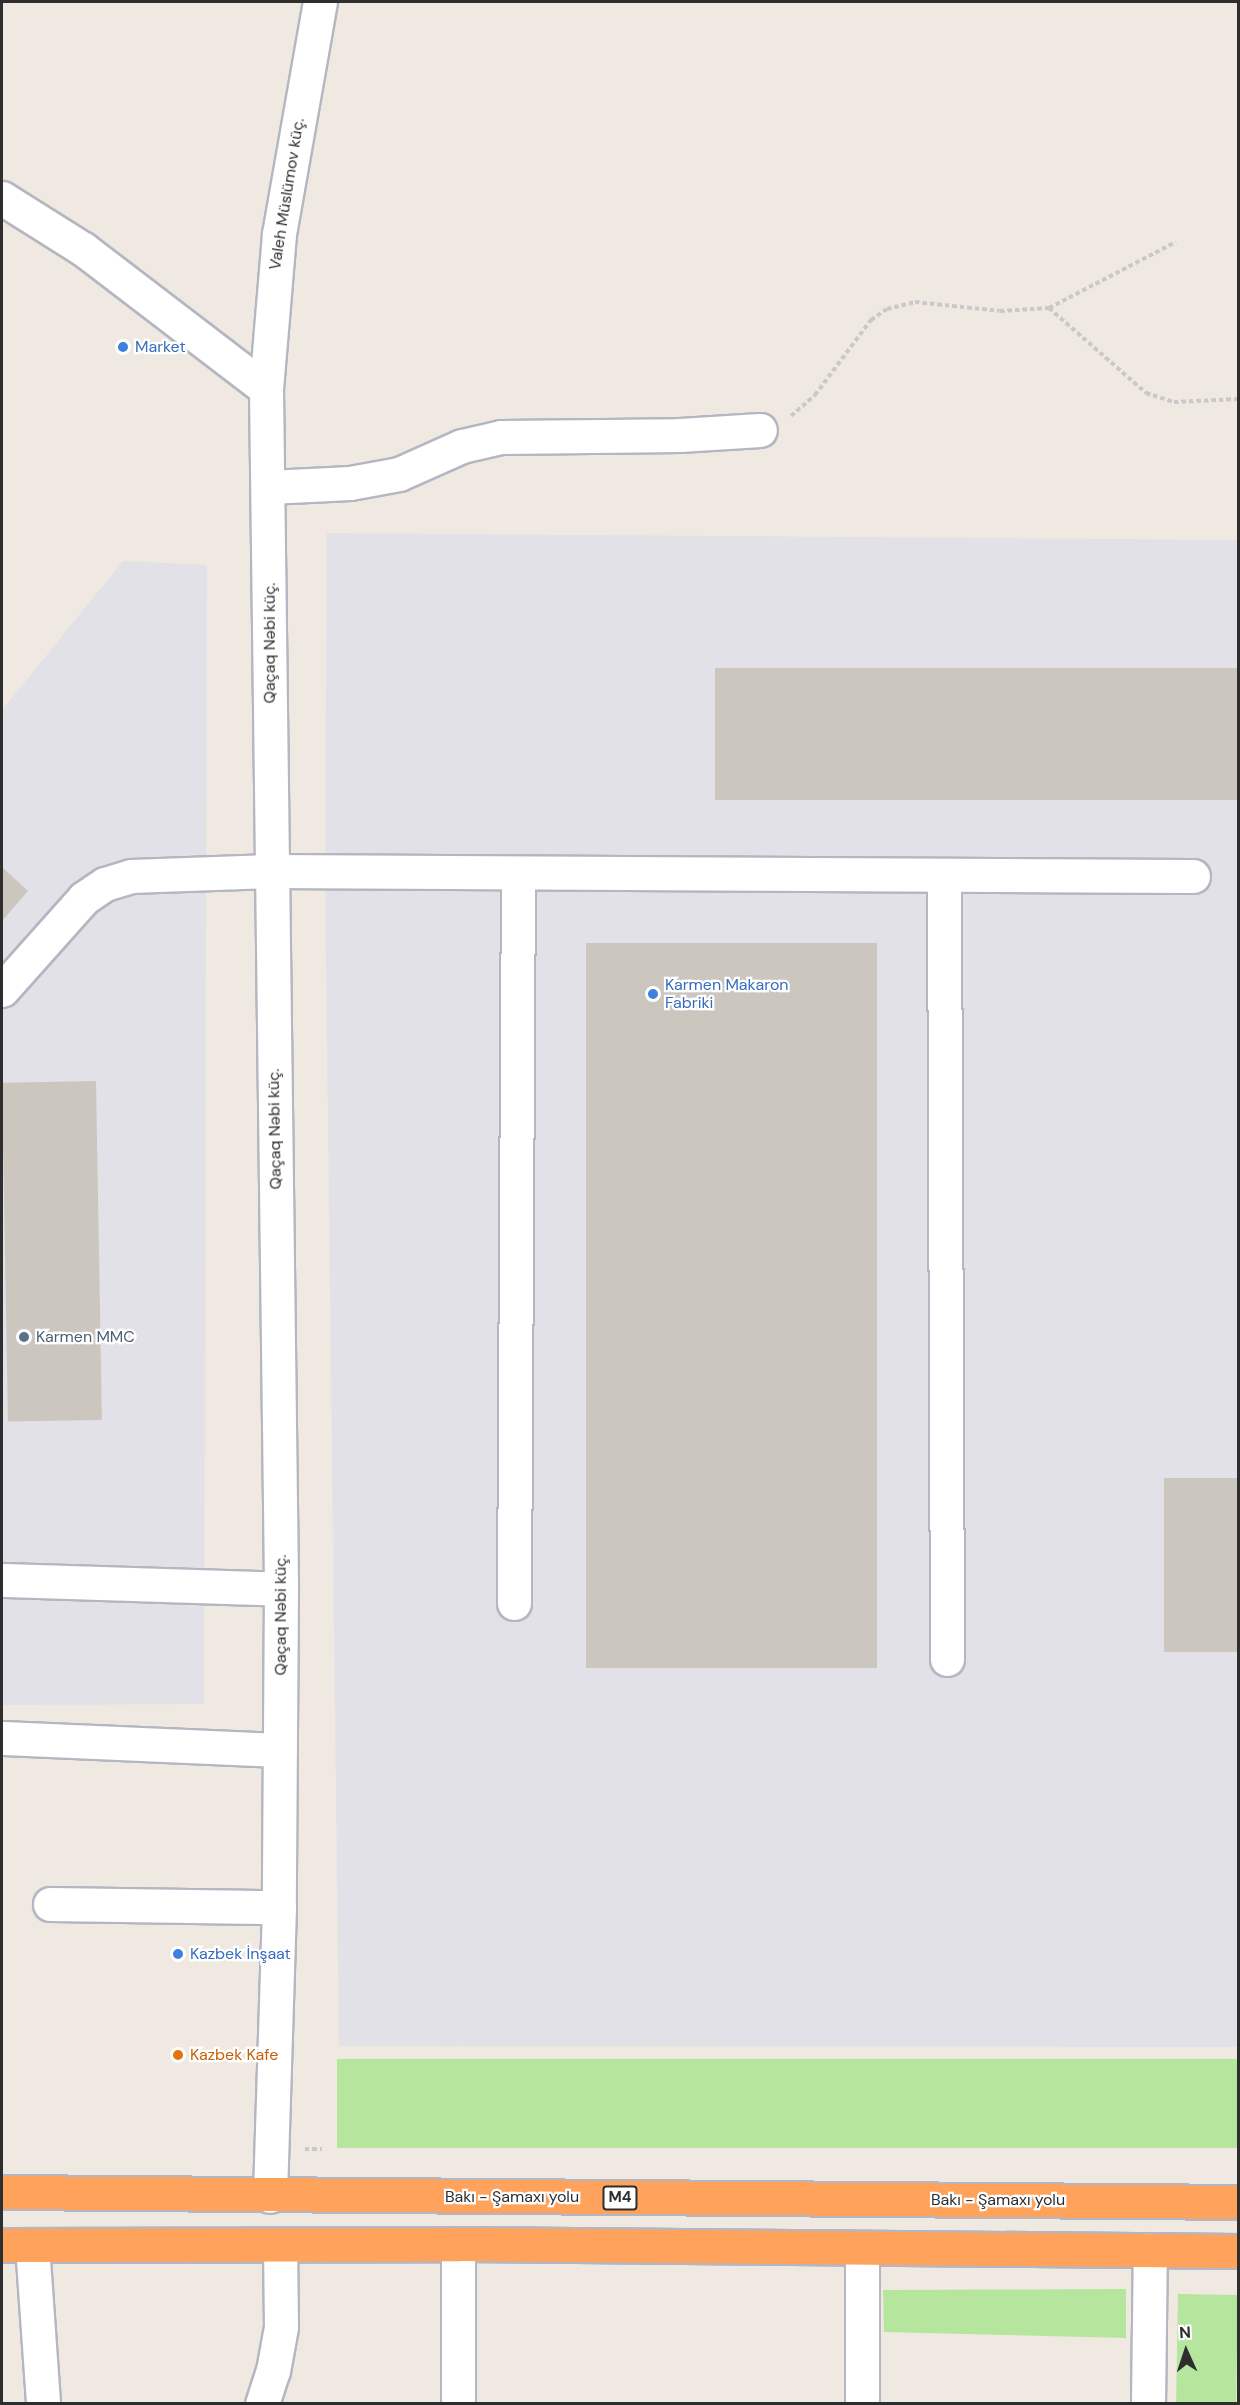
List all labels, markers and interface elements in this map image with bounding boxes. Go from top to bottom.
street label: Valeh Müslümov küç. [266,117,308,271]
place label: Market [135,337,186,357]
marker: Market [116,340,130,354]
street label: Qaçaq Nəbi küç. [260,582,280,704]
place label: Karmen Makaron Fabriki [665,975,789,1013]
marker: Karmen Makaron Fabriki [646,987,660,1001]
street label: Qaçaq Nəbi küç. [264,1068,286,1190]
place label: Karmen MMC [36,1327,135,1347]
marker: Karmen MMC [17,1330,31,1344]
street label: Qaçaq Nəbi küç. [271,1554,291,1676]
place label: Kazbek İnşaat [190,1944,291,1964]
marker: Kazbek İnşaat [171,1947,185,1961]
place label: Kazbek Kafe [190,2045,278,2065]
marker: Kazbek Kafe [171,2048,185,2062]
road number: M4 [602,2186,638,2210]
street label: Bakı - Şamaxı yolu [445,2187,579,2207]
street label: Bakı - Şamaxı yolu [931,2190,1065,2210]
north arrow [1156,2321,1216,2381]
text: N [1179,2322,1191,2343]

